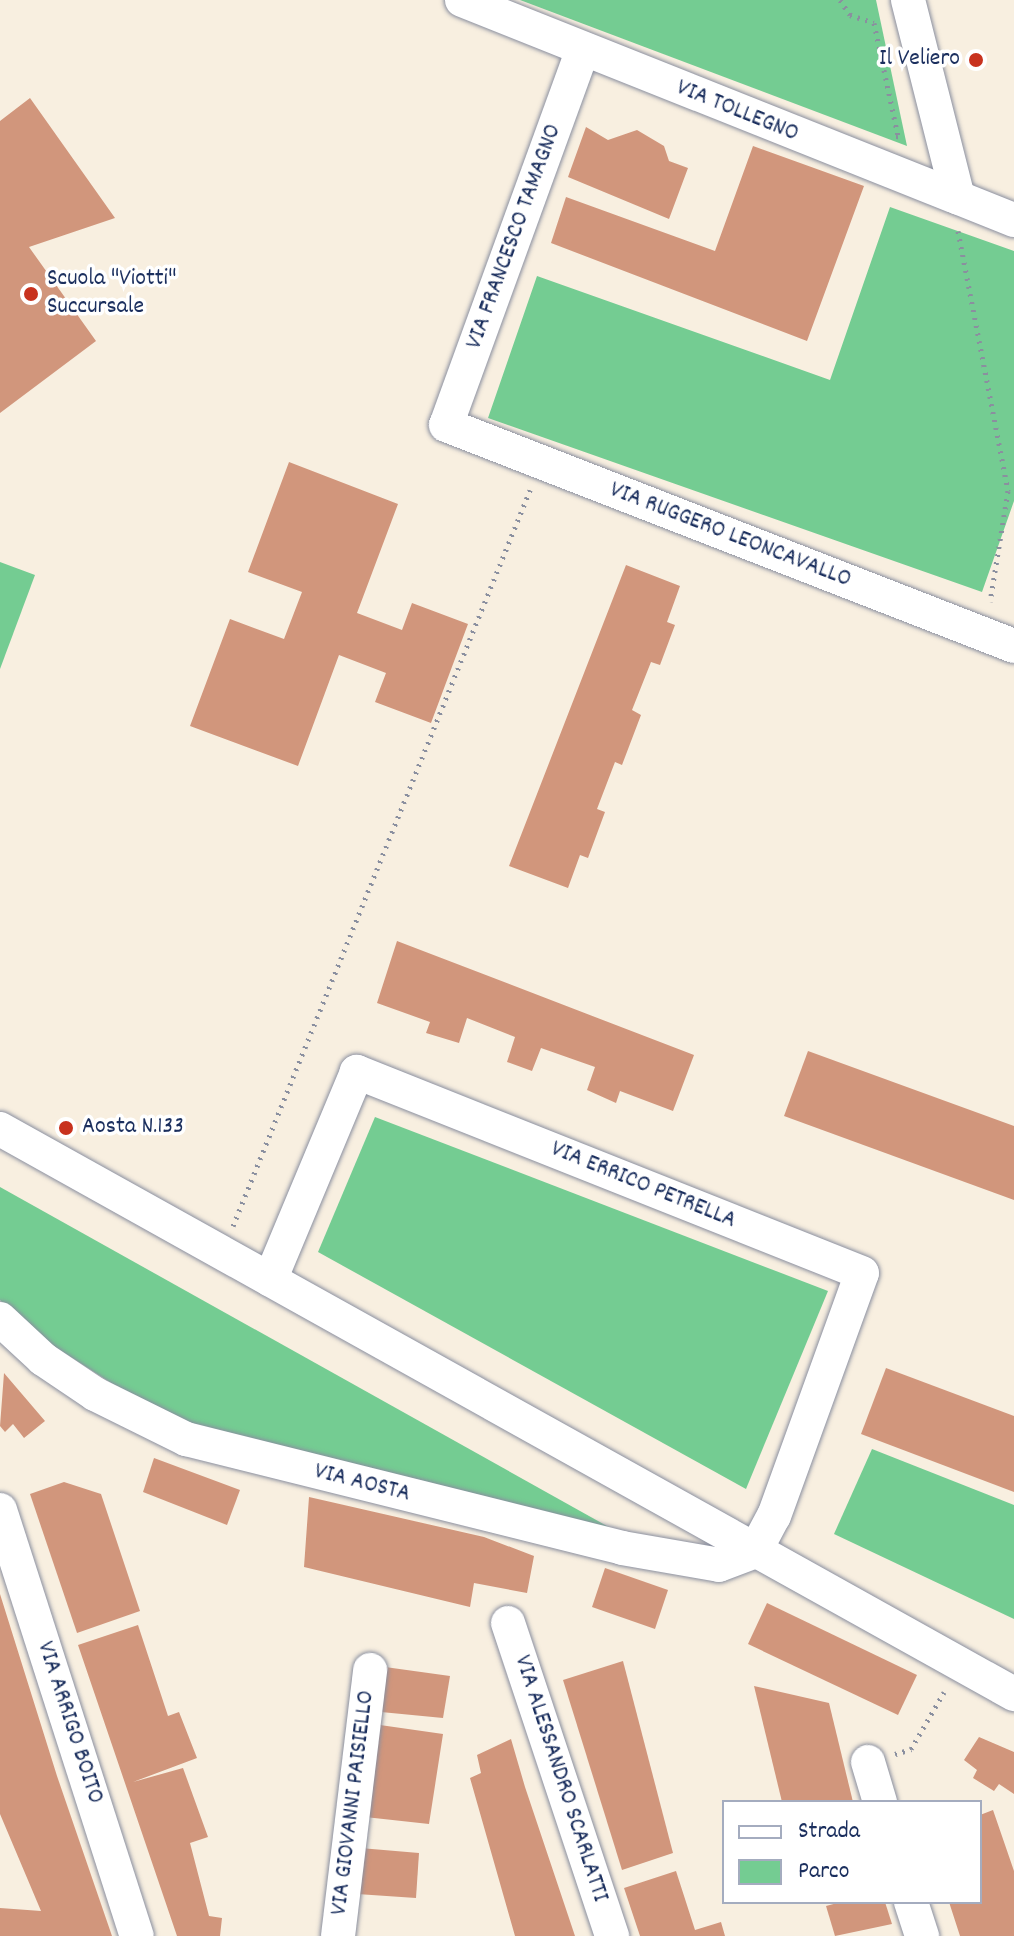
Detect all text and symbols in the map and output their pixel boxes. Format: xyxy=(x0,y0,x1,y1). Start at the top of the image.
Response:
place label: Il Veliero xyxy=(879,46,960,74)
marker: Il Veliero xyxy=(967,51,985,69)
street label: VIA TOLLEGNO xyxy=(672,74,802,150)
street label: VIA FRANCESCO TAMAGNO xyxy=(461,121,569,353)
place label: Scuola "Viotti" Succursale xyxy=(47,266,177,322)
marker: Scuola "Viotti" Succursale xyxy=(22,285,40,303)
street label: VIA RUGGERO LEONCAVALLO xyxy=(605,477,855,595)
place label: Aosta N.133 xyxy=(82,1114,184,1142)
marker: Aosta N.133 xyxy=(57,1119,75,1137)
street label: VIA ERRICO PETRELLA xyxy=(546,1136,740,1236)
street label: VIA AOSTA xyxy=(311,1458,413,1510)
street label: VIA ARRIGO BOITO xyxy=(29,1638,109,1808)
street label: VIA ALESSANDRO SCARLATTI xyxy=(506,1652,614,1906)
street label: VIA GIOVANNI PAISIELLO xyxy=(326,1689,382,1917)
legend xyxy=(722,1800,982,1904)
text: Strada xyxy=(798,1815,860,1849)
text: Parco xyxy=(798,1855,849,1889)

